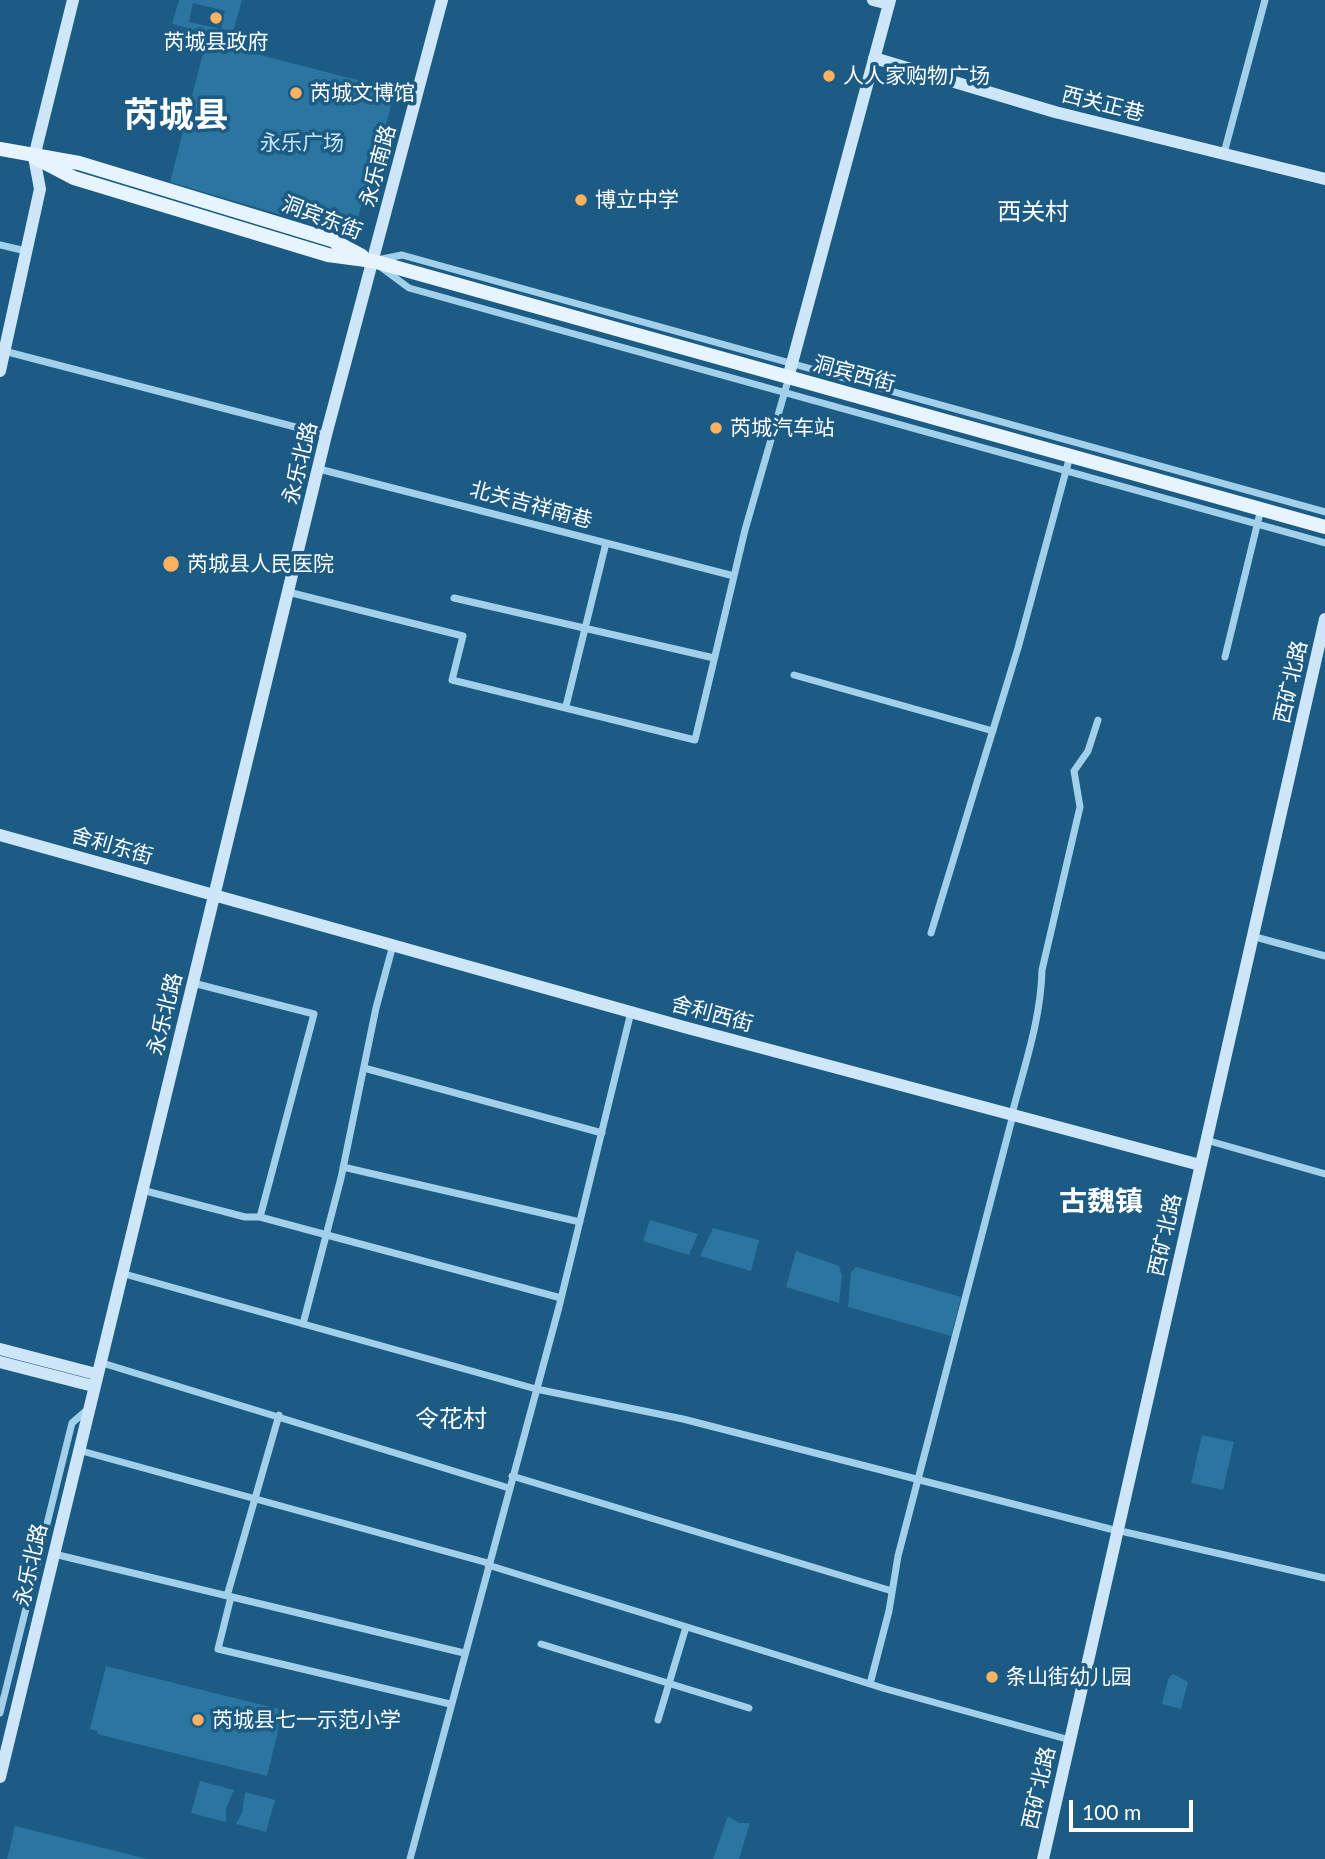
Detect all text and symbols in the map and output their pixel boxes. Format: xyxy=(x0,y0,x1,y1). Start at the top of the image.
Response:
marker: 芮城县政府 xyxy=(208,10,224,26)
place label: 芮城县政府 xyxy=(164,29,268,55)
place label: 人人家购物广场 xyxy=(843,63,990,89)
marker: 人人家购物广场 xyxy=(821,68,837,84)
place label: 芮城文博馆 xyxy=(310,80,415,106)
street label: 西关正巷 xyxy=(1059,82,1147,126)
marker: 芮城文博馆 xyxy=(288,85,304,101)
district label: 芮城县 xyxy=(124,95,228,137)
street label: 永乐南路 xyxy=(355,122,401,210)
park label: 永乐广场 xyxy=(260,130,344,156)
place label: 博立中学 xyxy=(595,187,679,213)
street label: 洞宾东街 xyxy=(278,191,366,245)
marker: 博立中学 xyxy=(573,192,589,208)
district label: 西关村 xyxy=(997,198,1069,226)
street label: 洞宾西街 xyxy=(810,351,898,397)
place label: 芮城汽车站 xyxy=(730,415,835,441)
street label: 永乐北路 xyxy=(278,419,322,507)
marker: 芮城汽车站 xyxy=(708,420,724,436)
street label: 北关吉祥南巷 xyxy=(467,477,595,533)
place label: 芮城县人民医院 xyxy=(187,551,334,577)
marker: 芮城县人民医院 xyxy=(161,554,181,574)
street label: 西矿北路 xyxy=(1269,638,1313,726)
street label: 舍利东街 xyxy=(68,822,156,870)
street label: 永乐北路 xyxy=(143,970,187,1058)
street label: 舍利西街 xyxy=(668,991,756,1037)
district label: 古魏镇 xyxy=(1059,1185,1143,1219)
street label: 西矿北路 xyxy=(1143,1191,1187,1279)
district label: 令花村 xyxy=(415,1405,487,1433)
street label: 永乐北路 xyxy=(9,1521,53,1609)
place label: 条山街幼儿园 xyxy=(1006,1664,1132,1690)
marker: 条山街幼儿园 xyxy=(984,1669,1000,1685)
place label: 芮城县七一示范小学 xyxy=(212,1707,401,1733)
marker: 芮城县七一示范小学 xyxy=(190,1712,206,1728)
street label: 西矿北路 xyxy=(1017,1744,1061,1832)
scale bar xyxy=(1073,1786,1197,1830)
text: 100 m xyxy=(1082,1799,1141,1824)

